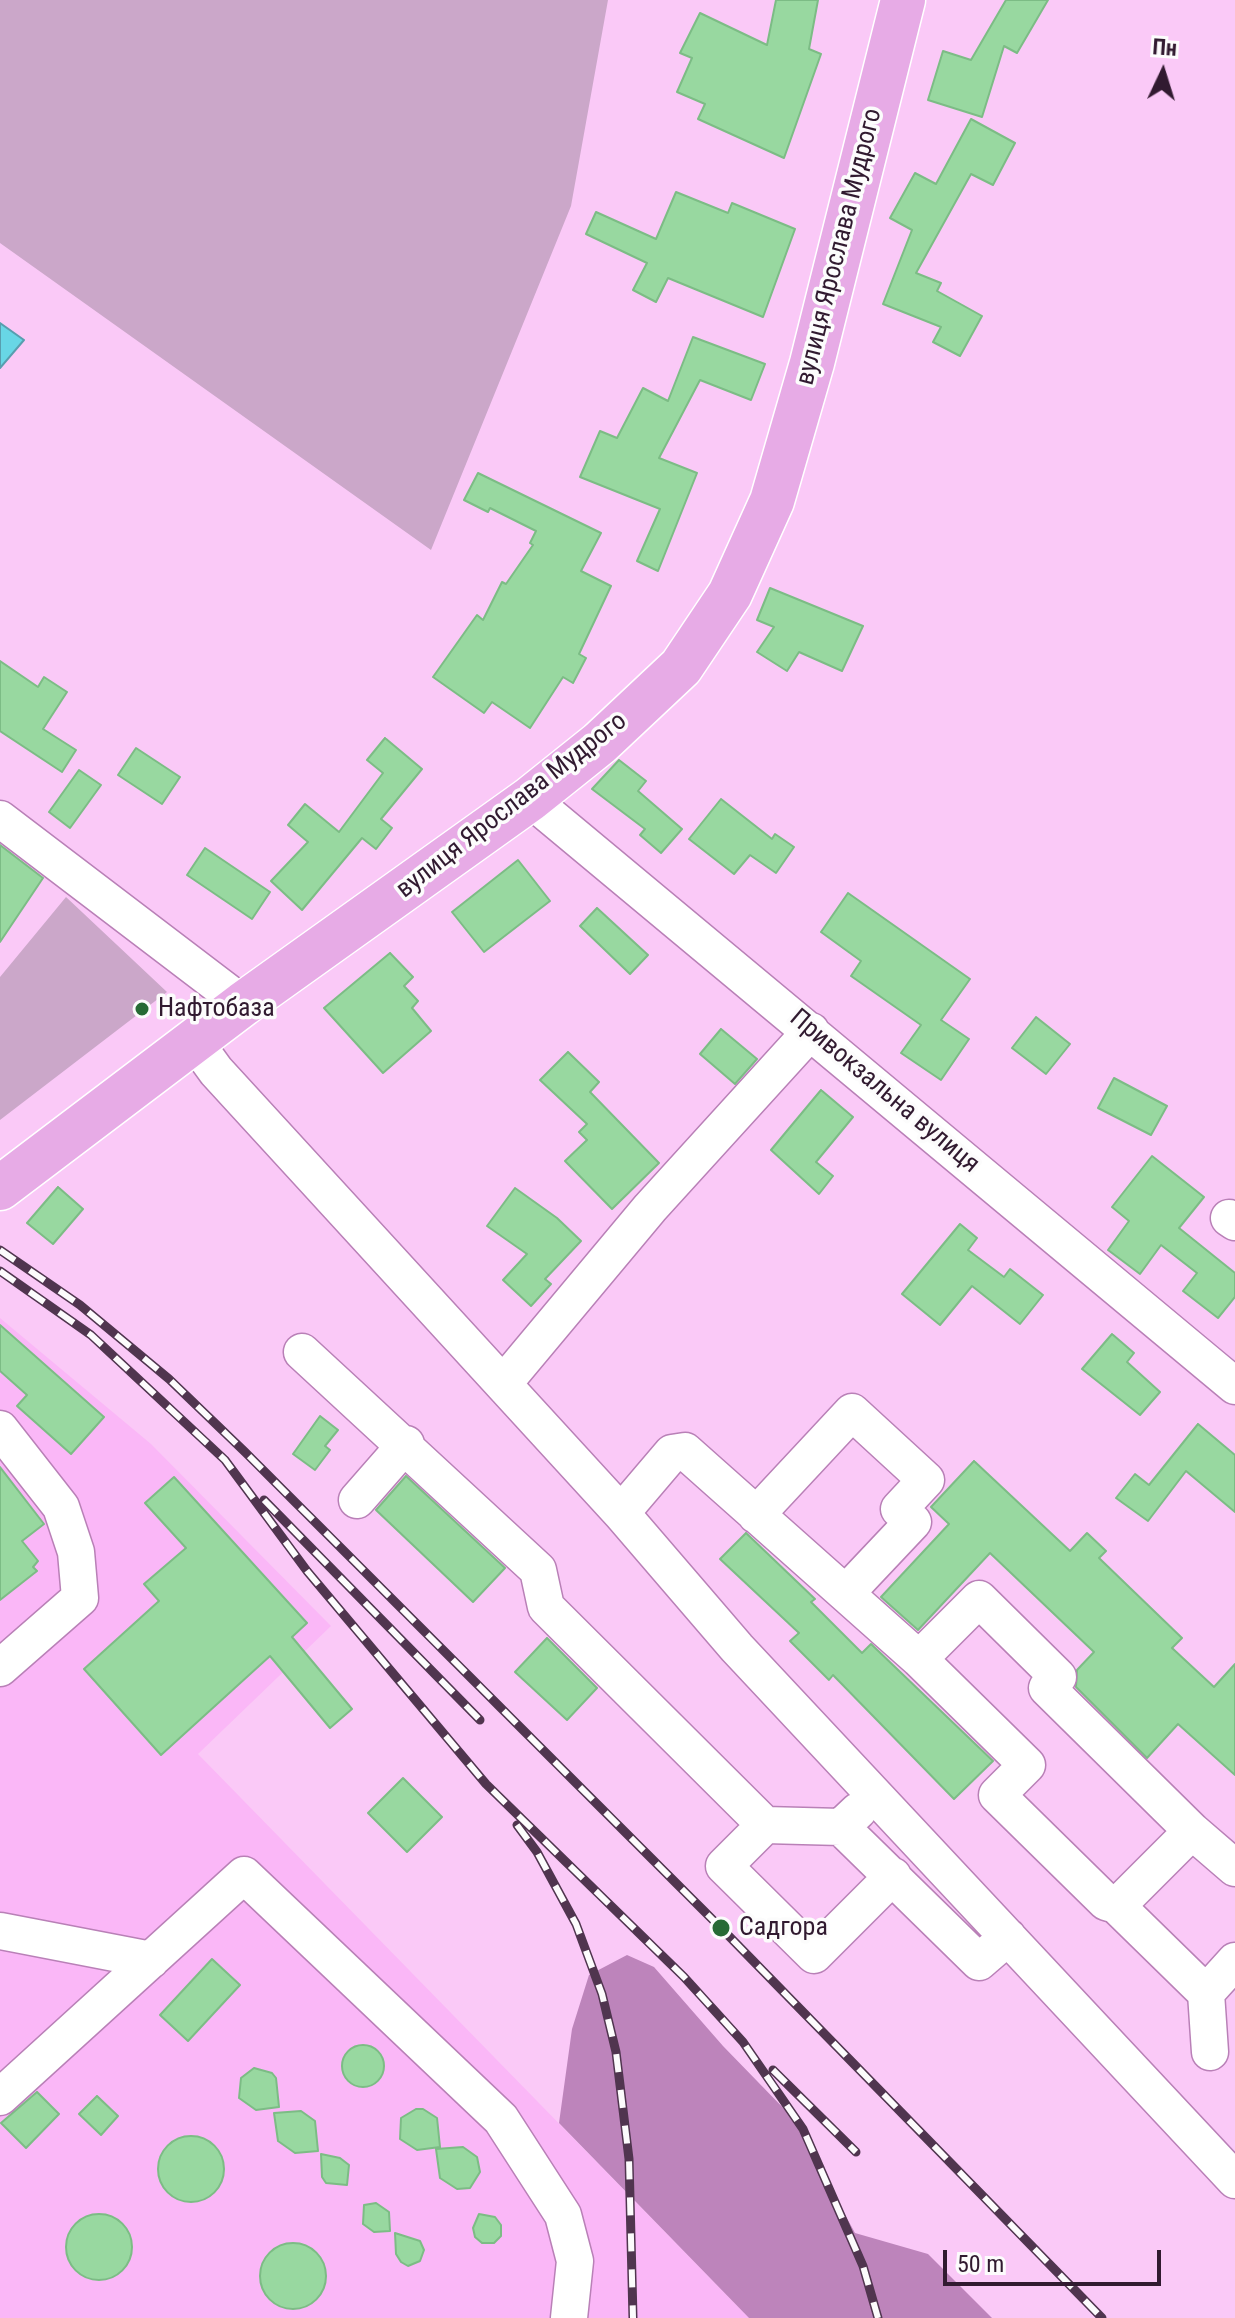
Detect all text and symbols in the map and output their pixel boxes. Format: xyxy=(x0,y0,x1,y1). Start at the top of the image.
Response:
north arrow xyxy=(1123,32,1203,112)
text: Пн xyxy=(1152,34,1178,61)
street label: вулиця Ярослава Мудрого xyxy=(791,106,889,388)
street label: вулиця Ярослава Мудрого xyxy=(391,706,633,906)
place label: Нафтобаза xyxy=(158,993,275,1025)
marker: Нафтобаза xyxy=(133,1000,151,1018)
street label: Привокзальна вулиця xyxy=(783,1003,985,1181)
place label: Садгора xyxy=(739,1912,828,1944)
marker: Садгора xyxy=(710,1917,732,1939)
scale bar xyxy=(947,2234,1165,2284)
text: 50 m xyxy=(957,2250,1004,2278)

